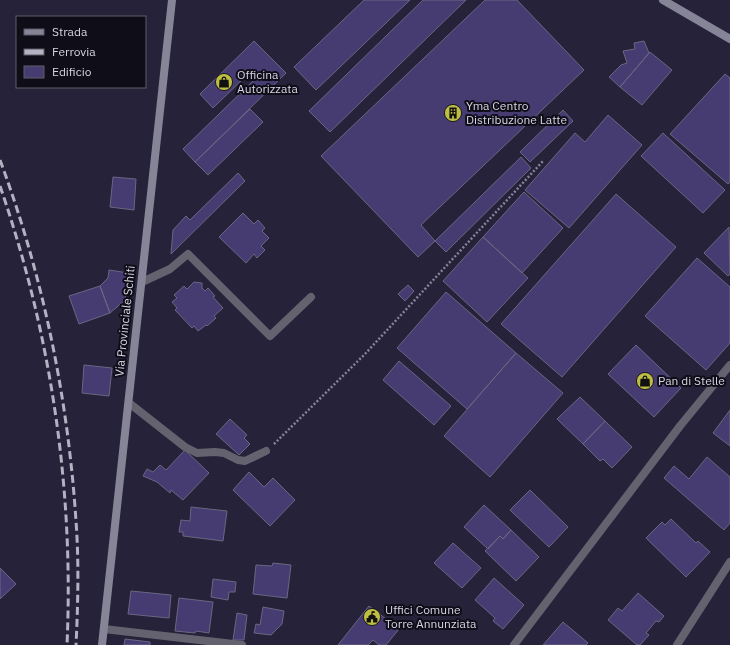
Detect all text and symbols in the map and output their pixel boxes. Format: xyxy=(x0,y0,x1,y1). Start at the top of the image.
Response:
legend xyxy=(16,16,146,88)
text: Strada xyxy=(52,24,88,39)
text: Ferrovia xyxy=(52,44,96,59)
text: Edificio xyxy=(52,64,92,79)
place label: Officina Autorizzata xyxy=(237,67,299,96)
shop icon: Officina Autorizzata xyxy=(214,72,234,92)
place label: Yma Centro Distribuzione Latte xyxy=(466,98,567,127)
building icon: Yma Centro Distribuzione Latte xyxy=(443,103,463,123)
street label: Via Provinciale Schiti xyxy=(111,265,138,377)
shop icon: Pan di Stelle xyxy=(635,371,655,391)
place label: Pan di Stelle xyxy=(658,373,725,388)
place label: Uffici Comune Torre Annunziata xyxy=(385,602,477,631)
public building icon: Uffici Comune Torre Annunziata xyxy=(362,607,382,627)

